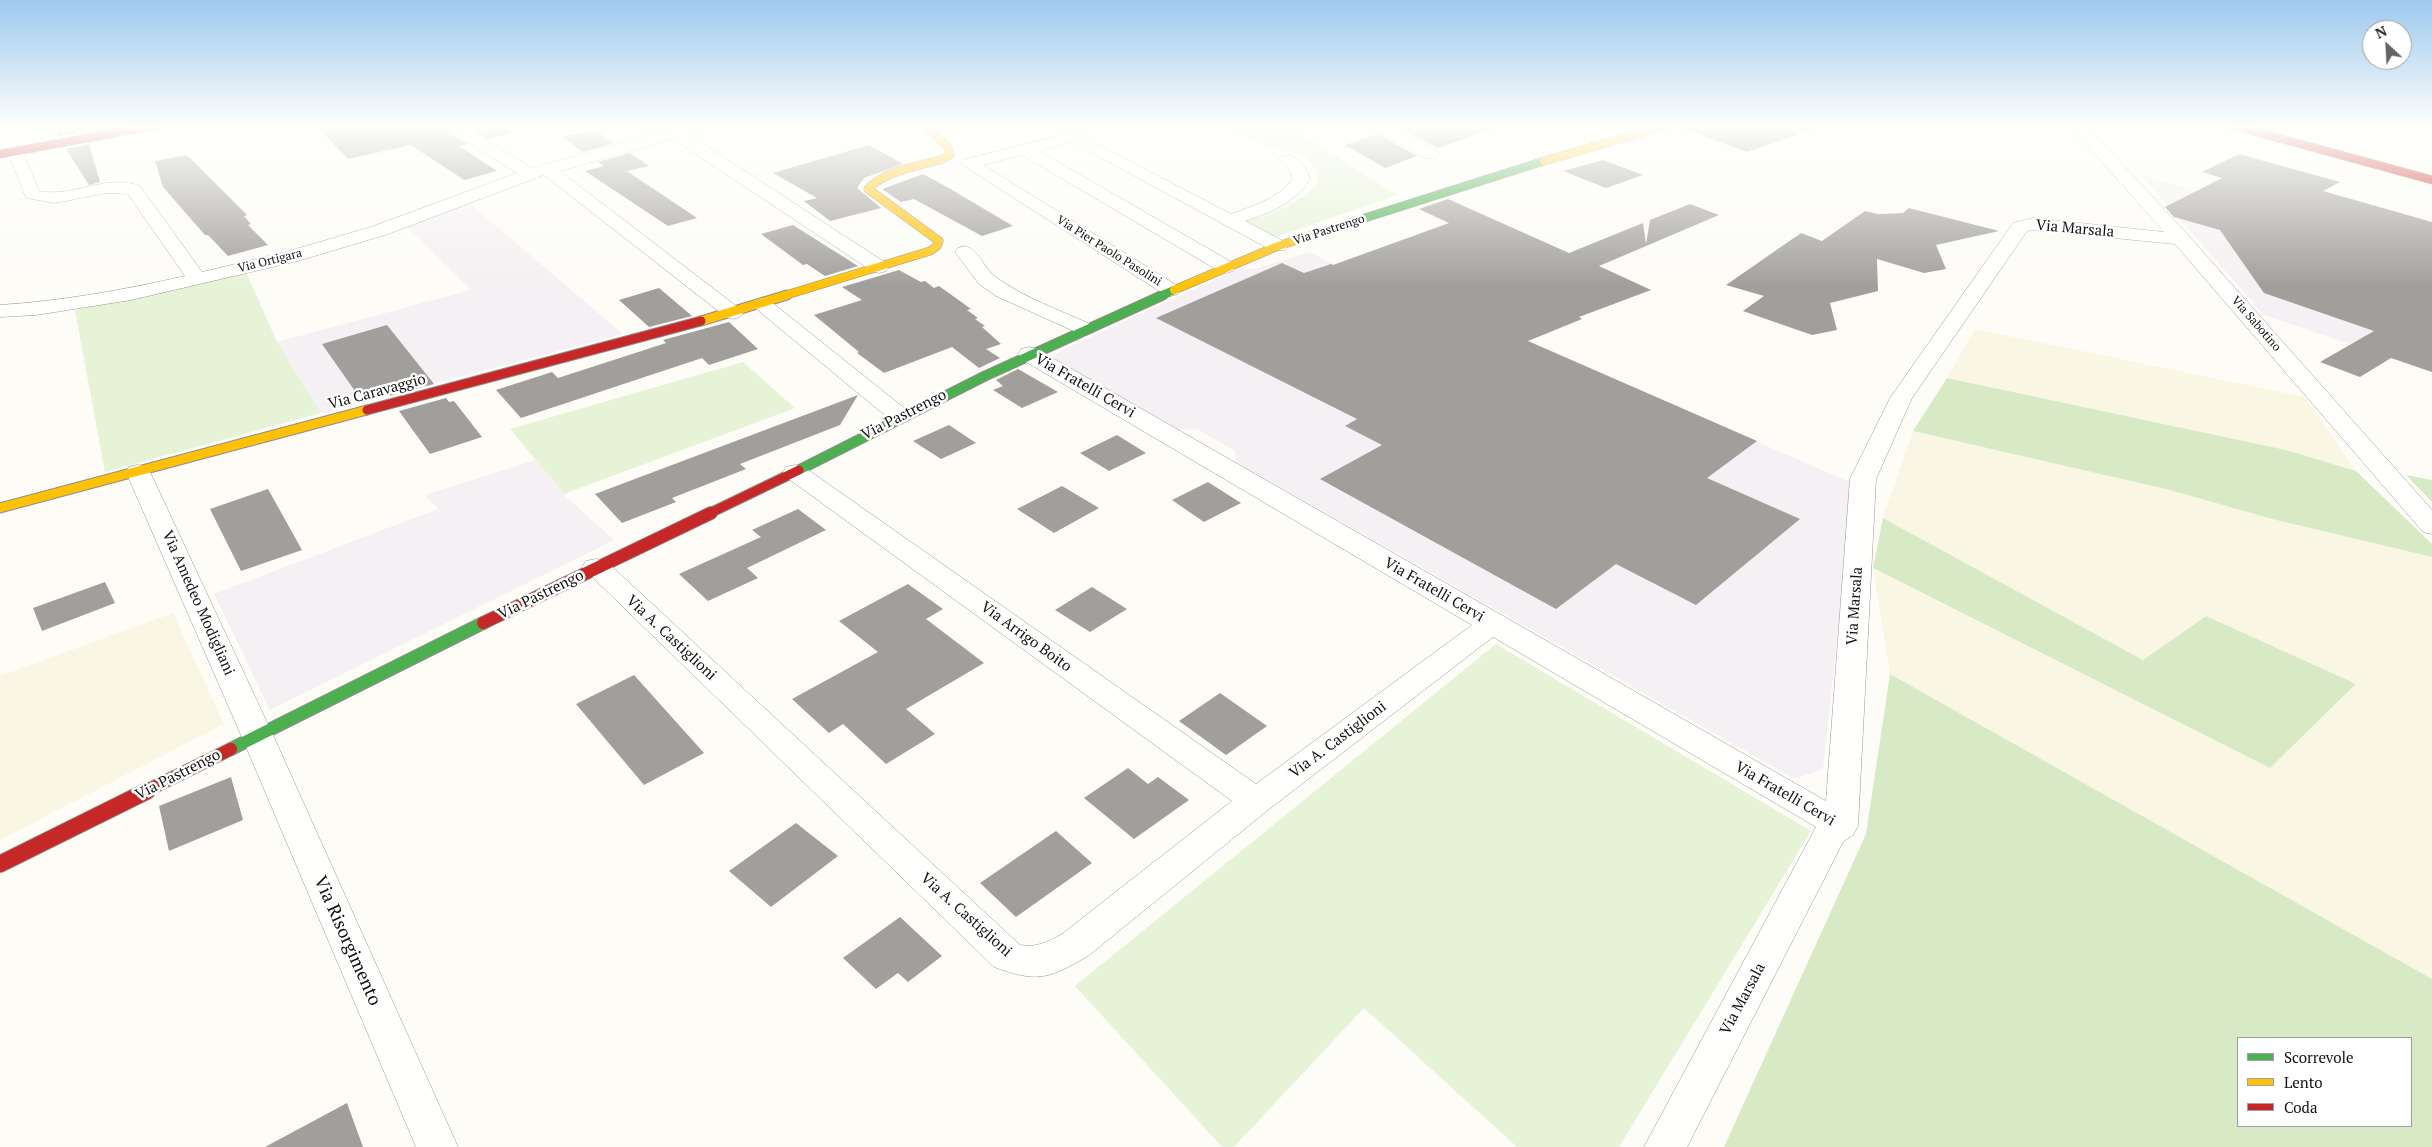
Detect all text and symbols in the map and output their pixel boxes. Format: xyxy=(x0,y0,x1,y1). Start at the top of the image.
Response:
north arrow xyxy=(2362,20,2412,70)
text: N xyxy=(2372,21,2390,43)
street label: Via Pastrengo xyxy=(1291,212,1367,248)
street label: Via Pier Paolo Pasolini xyxy=(1054,213,1164,289)
street label: Via Marsala xyxy=(2035,217,2115,241)
street label: Via Ortigara xyxy=(237,246,303,276)
street label: Via Sabotino xyxy=(2228,294,2284,354)
street label: Via Fratelli Cervi xyxy=(1032,350,1138,422)
street label: Via Caravaggio xyxy=(326,370,428,414)
street label: Via Pastrengo xyxy=(859,386,949,444)
street label: Via Amedeo Modigliani xyxy=(158,528,238,678)
street label: Via Fratelli Cervi xyxy=(1381,554,1487,626)
street label: Via Marsala xyxy=(1843,566,1867,646)
street label: Via Pastrengo xyxy=(495,567,587,623)
street label: Via A. Castiglioni xyxy=(622,592,720,684)
street label: Via Arrigo Boito xyxy=(977,598,1075,676)
street label: Via A. Castiglioni xyxy=(1286,698,1390,782)
street label: Via Pastrengo xyxy=(133,746,223,804)
street label: Via Fratelli Cervi xyxy=(1732,758,1838,830)
street label: Via A. Castiglioni xyxy=(917,869,1015,961)
street label: Via Risorgimento xyxy=(309,873,385,1009)
street label: Via Marsala xyxy=(1717,960,1769,1038)
legend xyxy=(2237,1037,2412,1127)
text: Scorrevole xyxy=(2284,1047,2354,1067)
text: Lento xyxy=(2284,1072,2323,1092)
text: Coda xyxy=(2284,1097,2318,1117)

